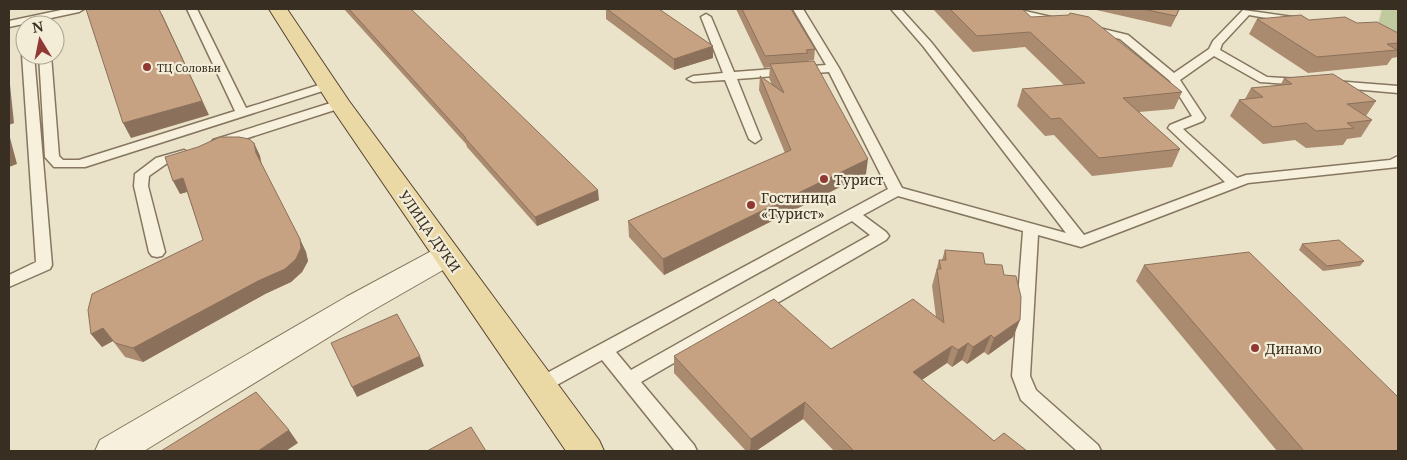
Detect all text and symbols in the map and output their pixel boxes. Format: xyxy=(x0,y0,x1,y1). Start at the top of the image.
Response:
north arrow xyxy=(15,15,65,65)
text: N xyxy=(31,16,45,37)
place label: ТЦ Соловьи xyxy=(157,60,221,75)
marker: ТЦ Соловьи xyxy=(141,61,153,73)
place label: Турист xyxy=(834,170,884,189)
marker: Турист xyxy=(818,173,830,185)
street label: УЛИЦА ДУКИ xyxy=(395,186,465,276)
place label: Гостиница «Турист» xyxy=(761,188,837,223)
marker: Гостиница «Турист» xyxy=(745,199,757,211)
place label: Динамо xyxy=(1265,339,1322,358)
marker: Динамо xyxy=(1249,342,1261,354)

